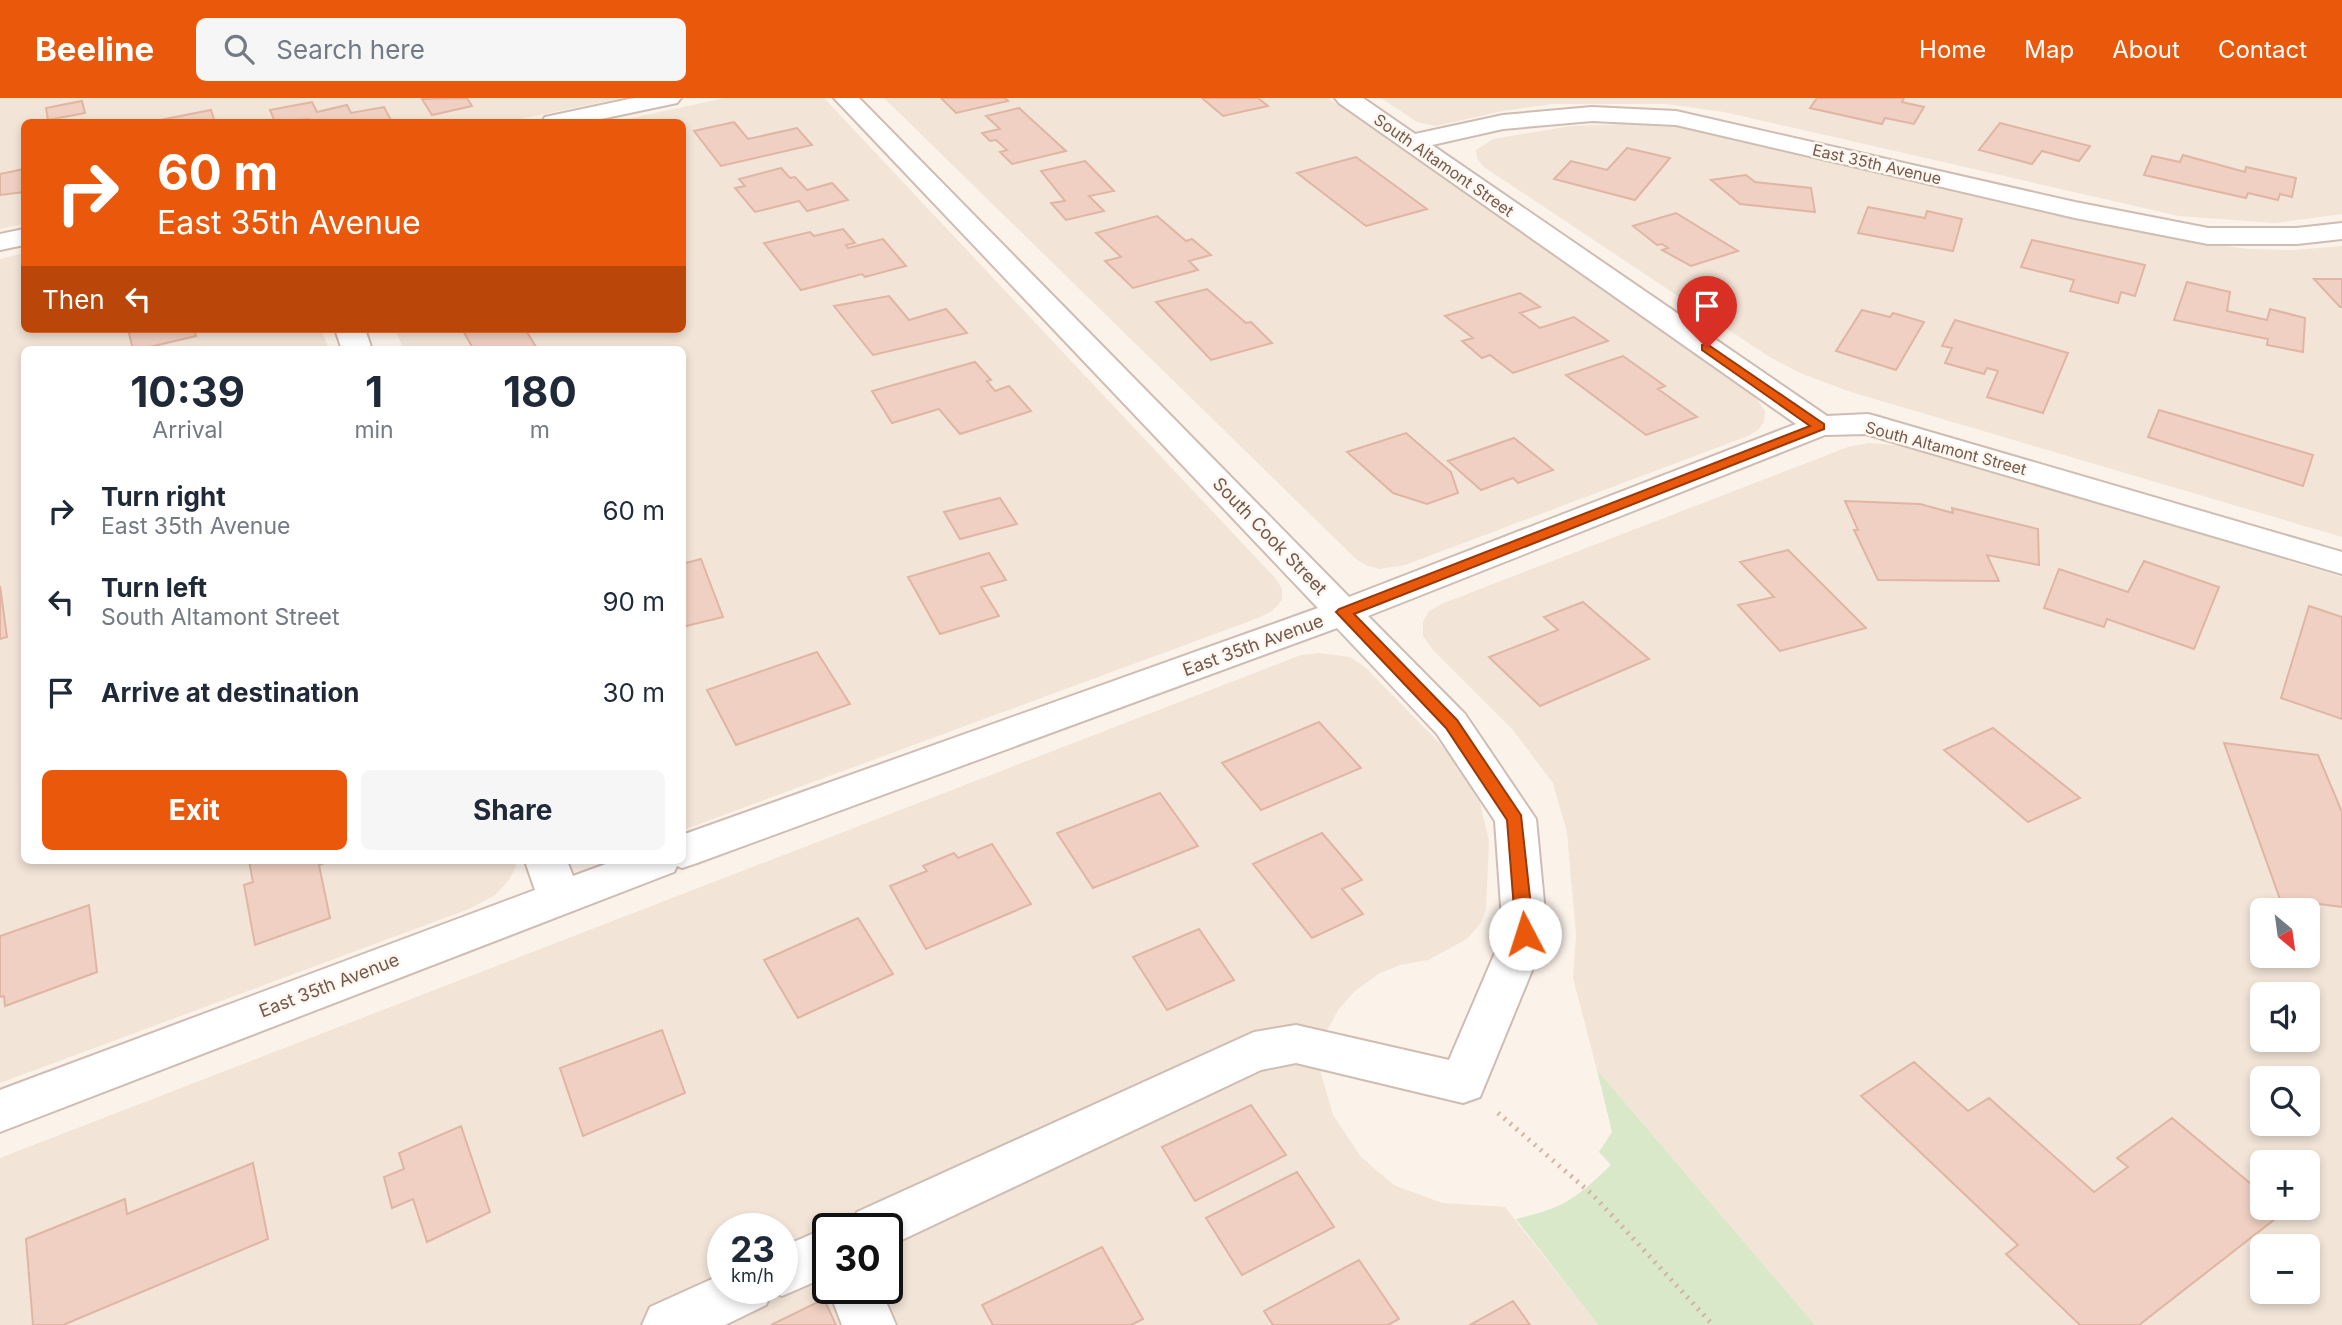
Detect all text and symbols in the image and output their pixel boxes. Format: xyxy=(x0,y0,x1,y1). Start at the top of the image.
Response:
search box xyxy=(196,18,686,81)
text: Beeline xyxy=(35,29,154,69)
icon: search xyxy=(220,30,258,68)
text: Search here xyxy=(276,34,425,65)
text: Home xyxy=(1919,35,1986,64)
text: Map xyxy=(2024,35,2074,64)
text: About xyxy=(2112,35,2180,64)
text: Contact xyxy=(2218,35,2307,64)
street label: South Altamont Street xyxy=(1370,109,1518,221)
street label: East 35th Avenue xyxy=(1811,139,1943,189)
text: 60 m xyxy=(157,143,278,202)
icon: right xyxy=(42,147,133,238)
text: East 35th Avenue xyxy=(157,203,421,242)
pin xyxy=(1677,276,1737,348)
icon: left xyxy=(119,280,157,318)
text: Then xyxy=(42,284,105,315)
icon: arrive xyxy=(1688,287,1726,325)
text: 10:39 xyxy=(130,366,245,417)
text: 1 xyxy=(365,366,383,417)
text: 180 xyxy=(503,366,577,417)
text: Arrival xyxy=(152,416,223,444)
text: min xyxy=(354,416,394,444)
text: m xyxy=(530,416,550,444)
street label: South Altamont Street xyxy=(1863,417,2029,479)
street label: South Cook Street xyxy=(1209,473,1331,599)
text: Turn right xyxy=(101,481,226,512)
icon: right xyxy=(42,492,80,530)
text: 60 m xyxy=(602,495,665,526)
text: East 35th Avenue xyxy=(101,512,290,540)
text: Turn left xyxy=(101,572,207,603)
icon: left xyxy=(42,583,80,621)
text: 90 m xyxy=(602,586,665,617)
text: South Altamont Street xyxy=(101,603,340,631)
street label: East 35th Avenue xyxy=(1180,610,1326,680)
icon: arrive xyxy=(42,674,80,712)
text: Arrive at destination xyxy=(101,677,360,708)
text: 30 m xyxy=(602,677,665,708)
button: Exit xyxy=(42,770,347,850)
button: Share xyxy=(361,770,665,850)
position arrow xyxy=(1488,897,1562,971)
north arrow xyxy=(2250,898,2320,968)
map controls xyxy=(2250,898,2320,1304)
street label: East 35th Avenue xyxy=(256,949,402,1021)
button: sound xyxy=(2250,982,2320,1052)
button: search xyxy=(2250,1066,2320,1136)
button: + xyxy=(2250,1150,2320,1220)
speed limit sign: 30 xyxy=(812,1213,903,1304)
text: 23 xyxy=(730,1228,775,1270)
button: − xyxy=(2250,1234,2320,1304)
text: km/h xyxy=(731,1265,774,1286)

